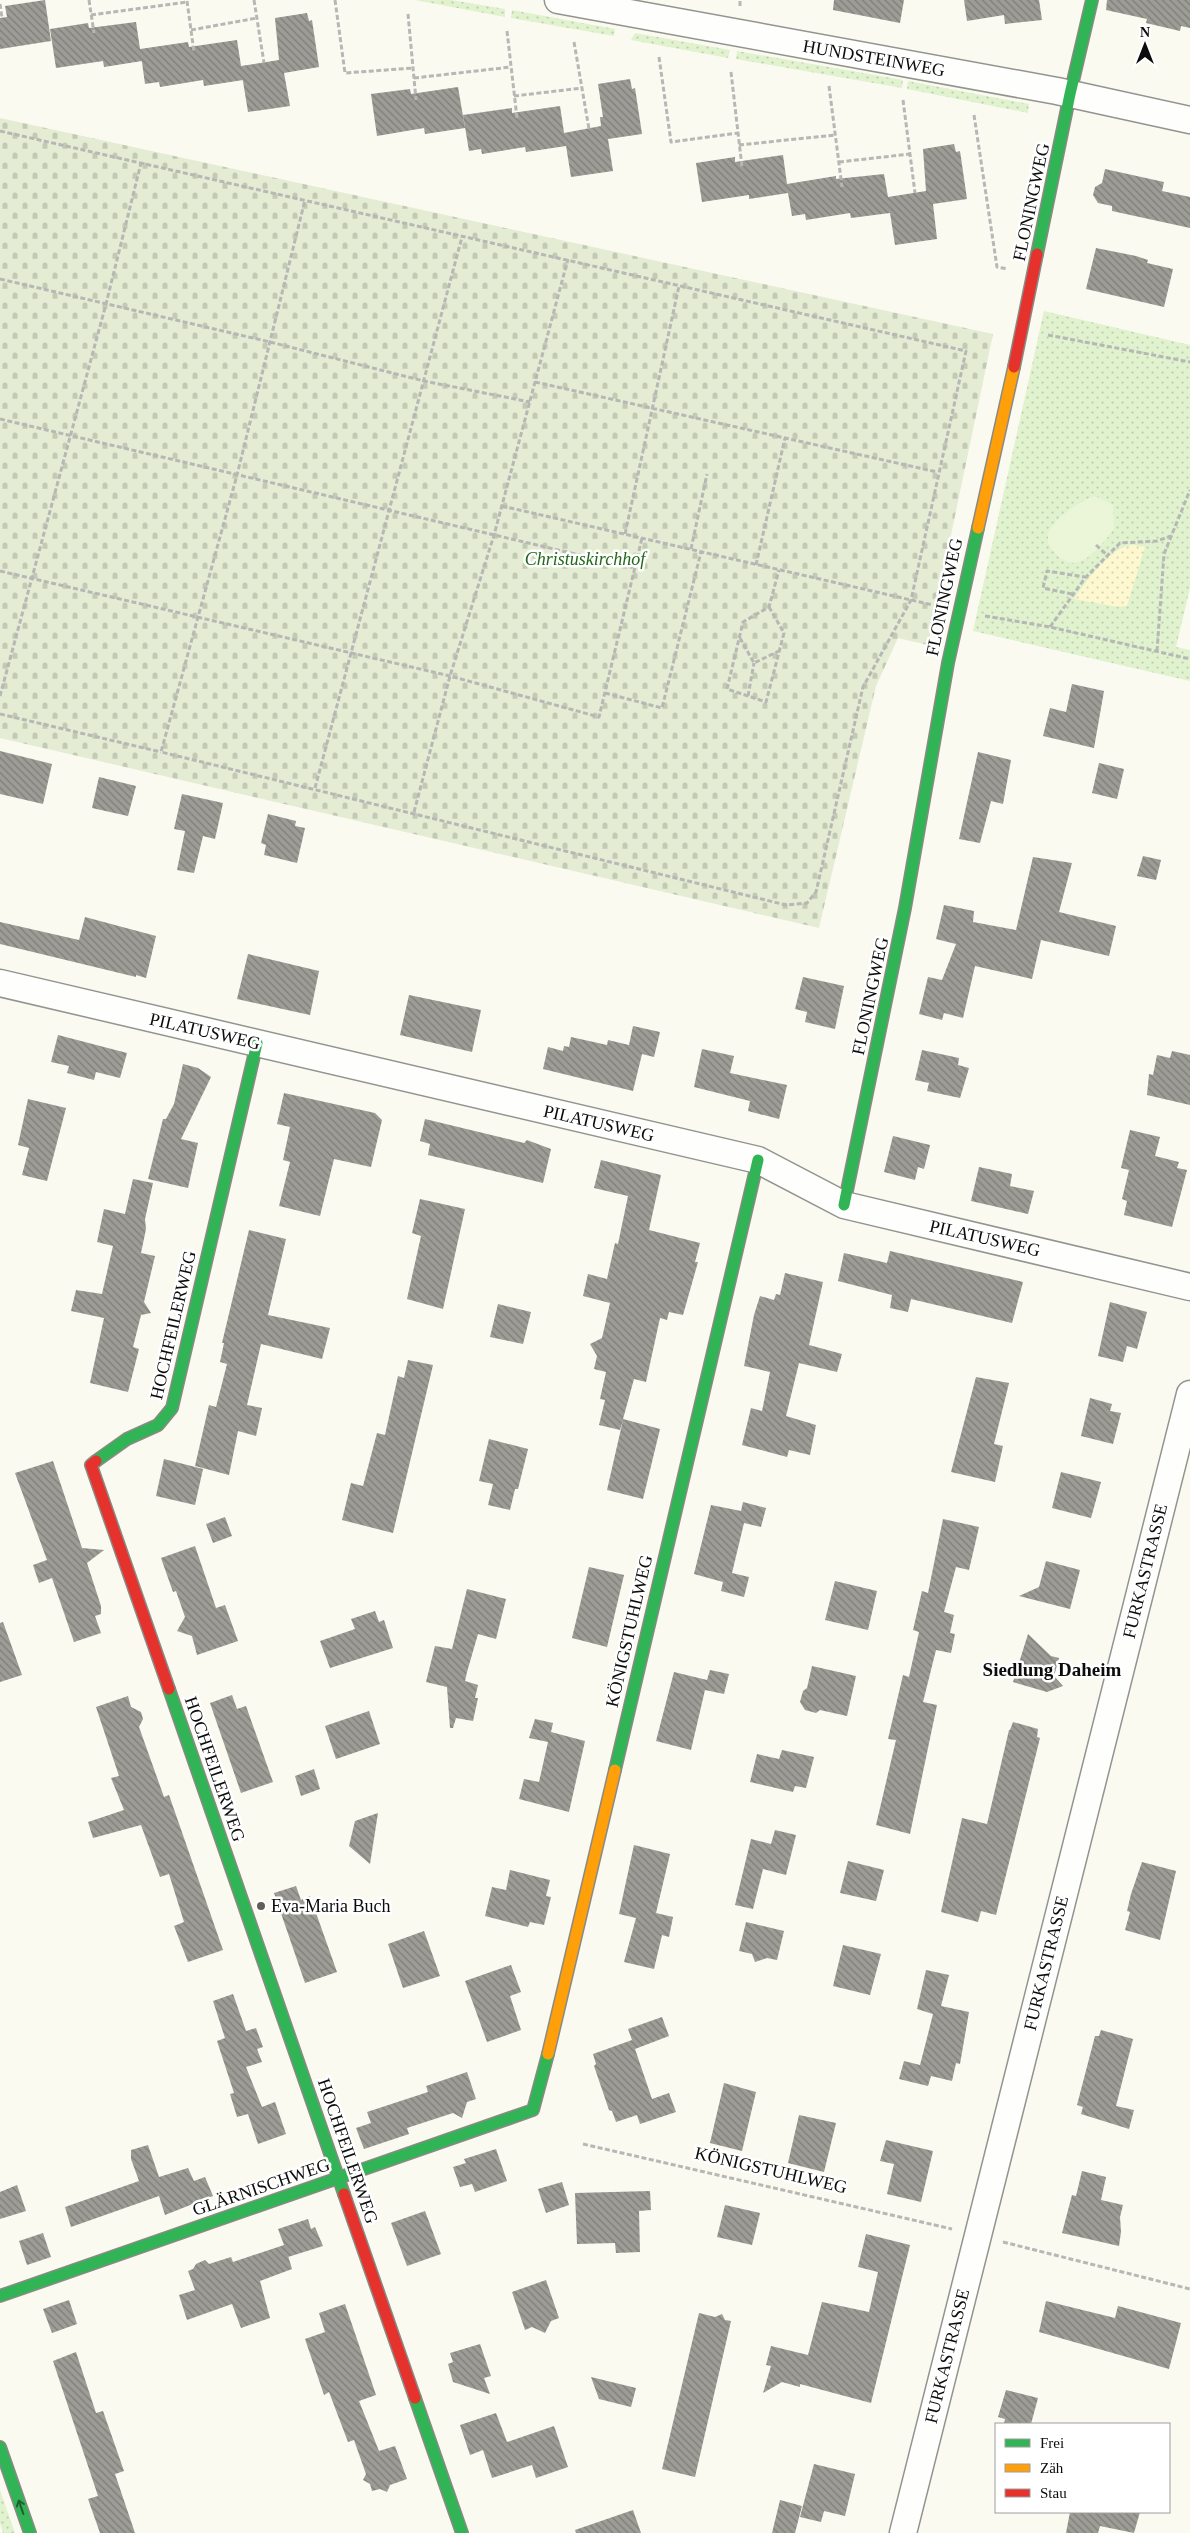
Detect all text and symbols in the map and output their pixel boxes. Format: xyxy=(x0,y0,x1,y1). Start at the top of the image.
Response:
north arrow xyxy=(1120,20,1170,70)
text: N xyxy=(1140,25,1150,40)
street label: HUNDSTEINWEG xyxy=(801,36,947,80)
street label: FLONINGWEG xyxy=(1009,141,1053,263)
street label: FLONINGWEG xyxy=(922,536,966,658)
park label: Christuskirchhof xyxy=(525,549,648,569)
street label: FLONINGWEG xyxy=(848,935,892,1057)
street label: PILATUSWEG xyxy=(148,1009,262,1053)
street label: PILATUSWEG xyxy=(542,1101,656,1145)
street label: PILATUSWEG xyxy=(928,1216,1042,1260)
street label: HOCHFEILERWEG xyxy=(146,1249,200,1401)
street label: FURKASTRASSE xyxy=(1119,1502,1171,1640)
street label: KÖNIGSTUHLWEG xyxy=(602,1553,656,1709)
district label: Siedlung Daheim xyxy=(983,1659,1122,1680)
street label: HOCHFEILERWEG xyxy=(181,1694,249,1844)
street label: FURKASTRASSE xyxy=(1020,1894,1072,2032)
place label: Eva-Maria Buch xyxy=(271,1896,390,1916)
marker: Eva-Maria Buch xyxy=(255,1900,267,1912)
street label: HOCHFEILERWEG xyxy=(314,2076,382,2226)
street label: KÖNIGSTUHLWEG xyxy=(693,2143,849,2197)
street label: GLÄRNISCHWEG xyxy=(190,2154,332,2220)
street label: FURKASTRASSE xyxy=(921,2287,973,2425)
legend xyxy=(995,2423,1170,2513)
text: Frei xyxy=(1040,2435,1064,2451)
text: Zäh xyxy=(1040,2460,1064,2476)
text: Stau xyxy=(1040,2485,1067,2501)
one-way arrow xyxy=(16,2499,25,2515)

